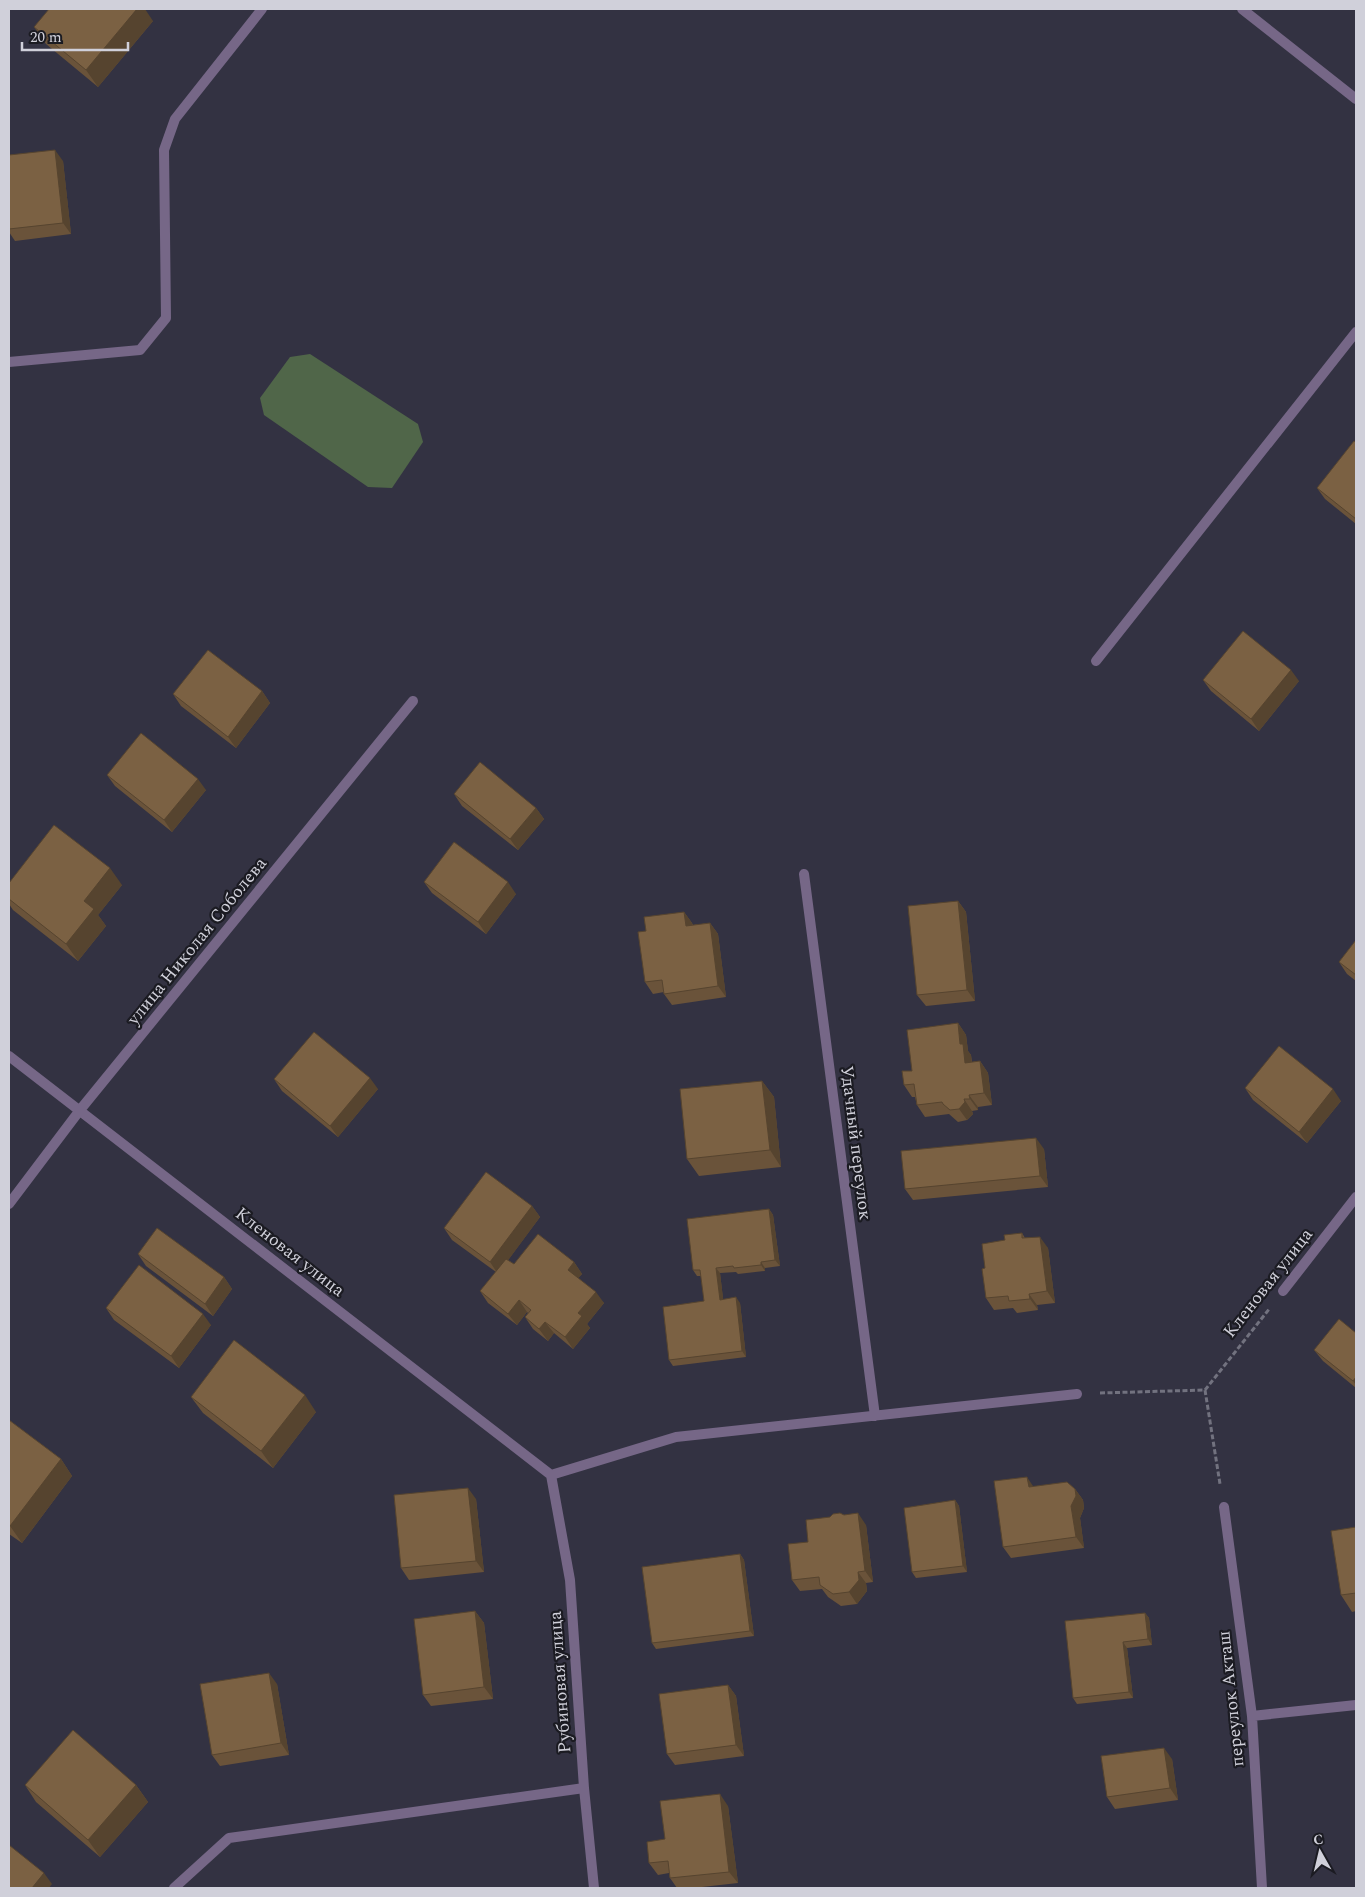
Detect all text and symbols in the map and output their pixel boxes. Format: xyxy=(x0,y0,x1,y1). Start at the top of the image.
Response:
scale bar xyxy=(22,20,129,52)
text: 20 m xyxy=(30,26,62,49)
street label: улица Николая Соболева xyxy=(120,851,274,1032)
street label: Удачный переулок xyxy=(833,1064,879,1222)
street label: Кленовая улица xyxy=(229,1201,351,1304)
street label: Кленовая улица xyxy=(1217,1222,1320,1344)
street label: Рубиновая улица xyxy=(542,1610,578,1754)
street label: переулок Акташ xyxy=(1210,1630,1252,1768)
north arrow xyxy=(1295,1827,1345,1877)
text: С xyxy=(1312,1829,1325,1851)

